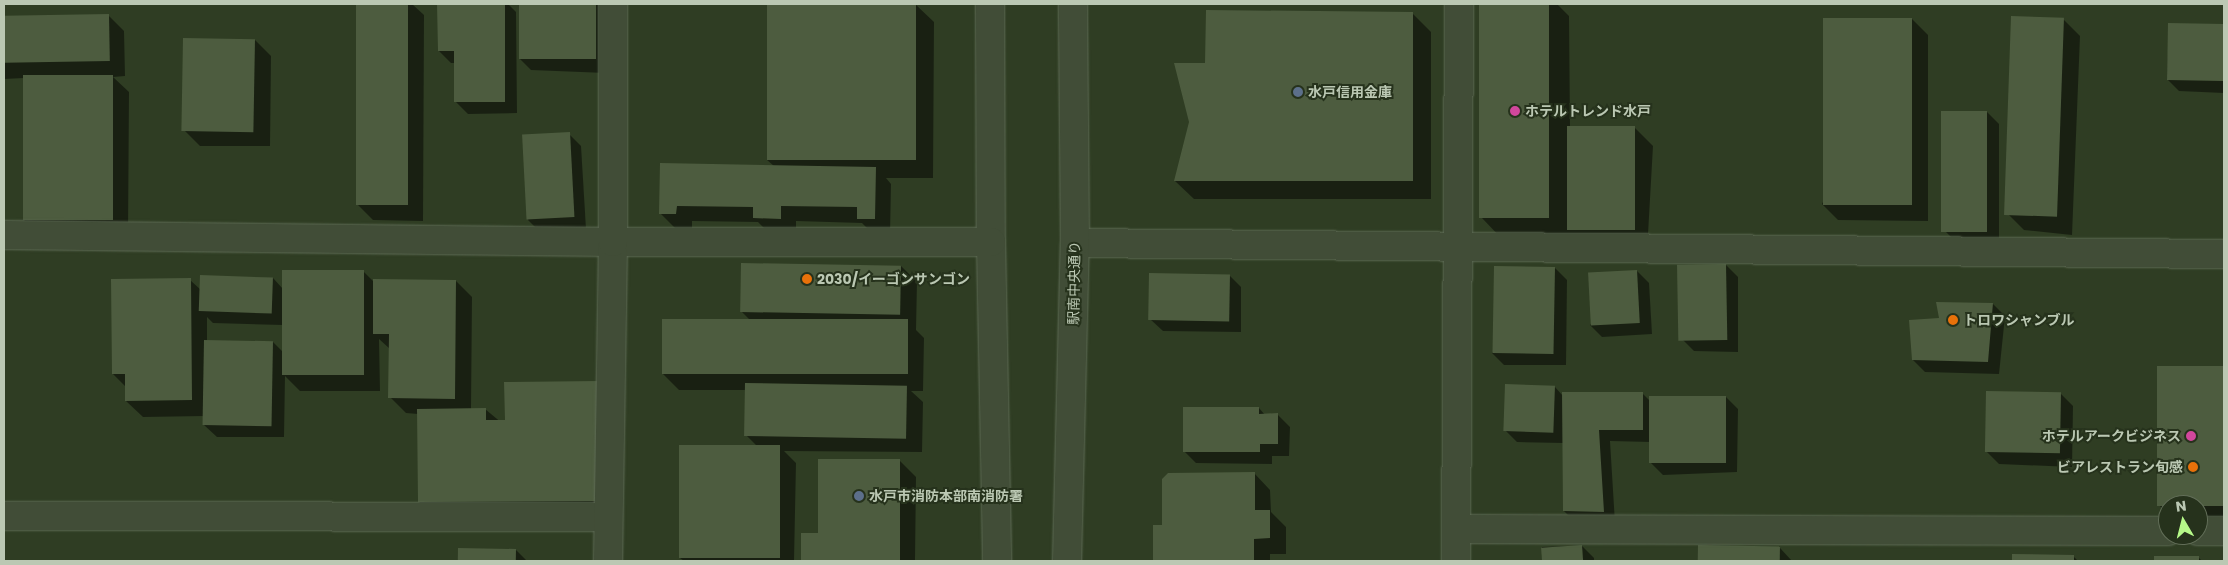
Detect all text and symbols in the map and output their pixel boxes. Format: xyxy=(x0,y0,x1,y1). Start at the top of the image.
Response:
place label: 水戸信用金庫 xyxy=(1308,84,1392,100)
marker: 水戸信用金庫 xyxy=(1292,86,1304,98)
place label: ホテルトレンド水戸 xyxy=(1525,103,1651,119)
marker: ホテルトレンド水戸 xyxy=(1509,105,1521,117)
street label: 駅南中央通り xyxy=(1065,241,1083,325)
place label: 2030/イーゴンサンゴン xyxy=(817,271,970,287)
marker: 2030/イーゴンサンゴン xyxy=(801,273,813,285)
place label: トロワシャンブル xyxy=(1963,312,2075,328)
marker: トロワシャンブル xyxy=(1947,314,1959,326)
place label: ホテルアークビジネス xyxy=(2042,428,2181,444)
marker: ホテルアークビジネス xyxy=(2185,430,2197,442)
place label: ビアレストラン旬感 xyxy=(2057,459,2183,475)
marker: ビアレストラン旬感 xyxy=(2187,461,2199,473)
place label: 水戸市消防本部南消防署 xyxy=(869,488,1023,504)
marker: 水戸市消防本部南消防署 xyxy=(853,490,865,502)
north arrow xyxy=(2158,495,2208,545)
text: N xyxy=(2174,496,2188,517)

